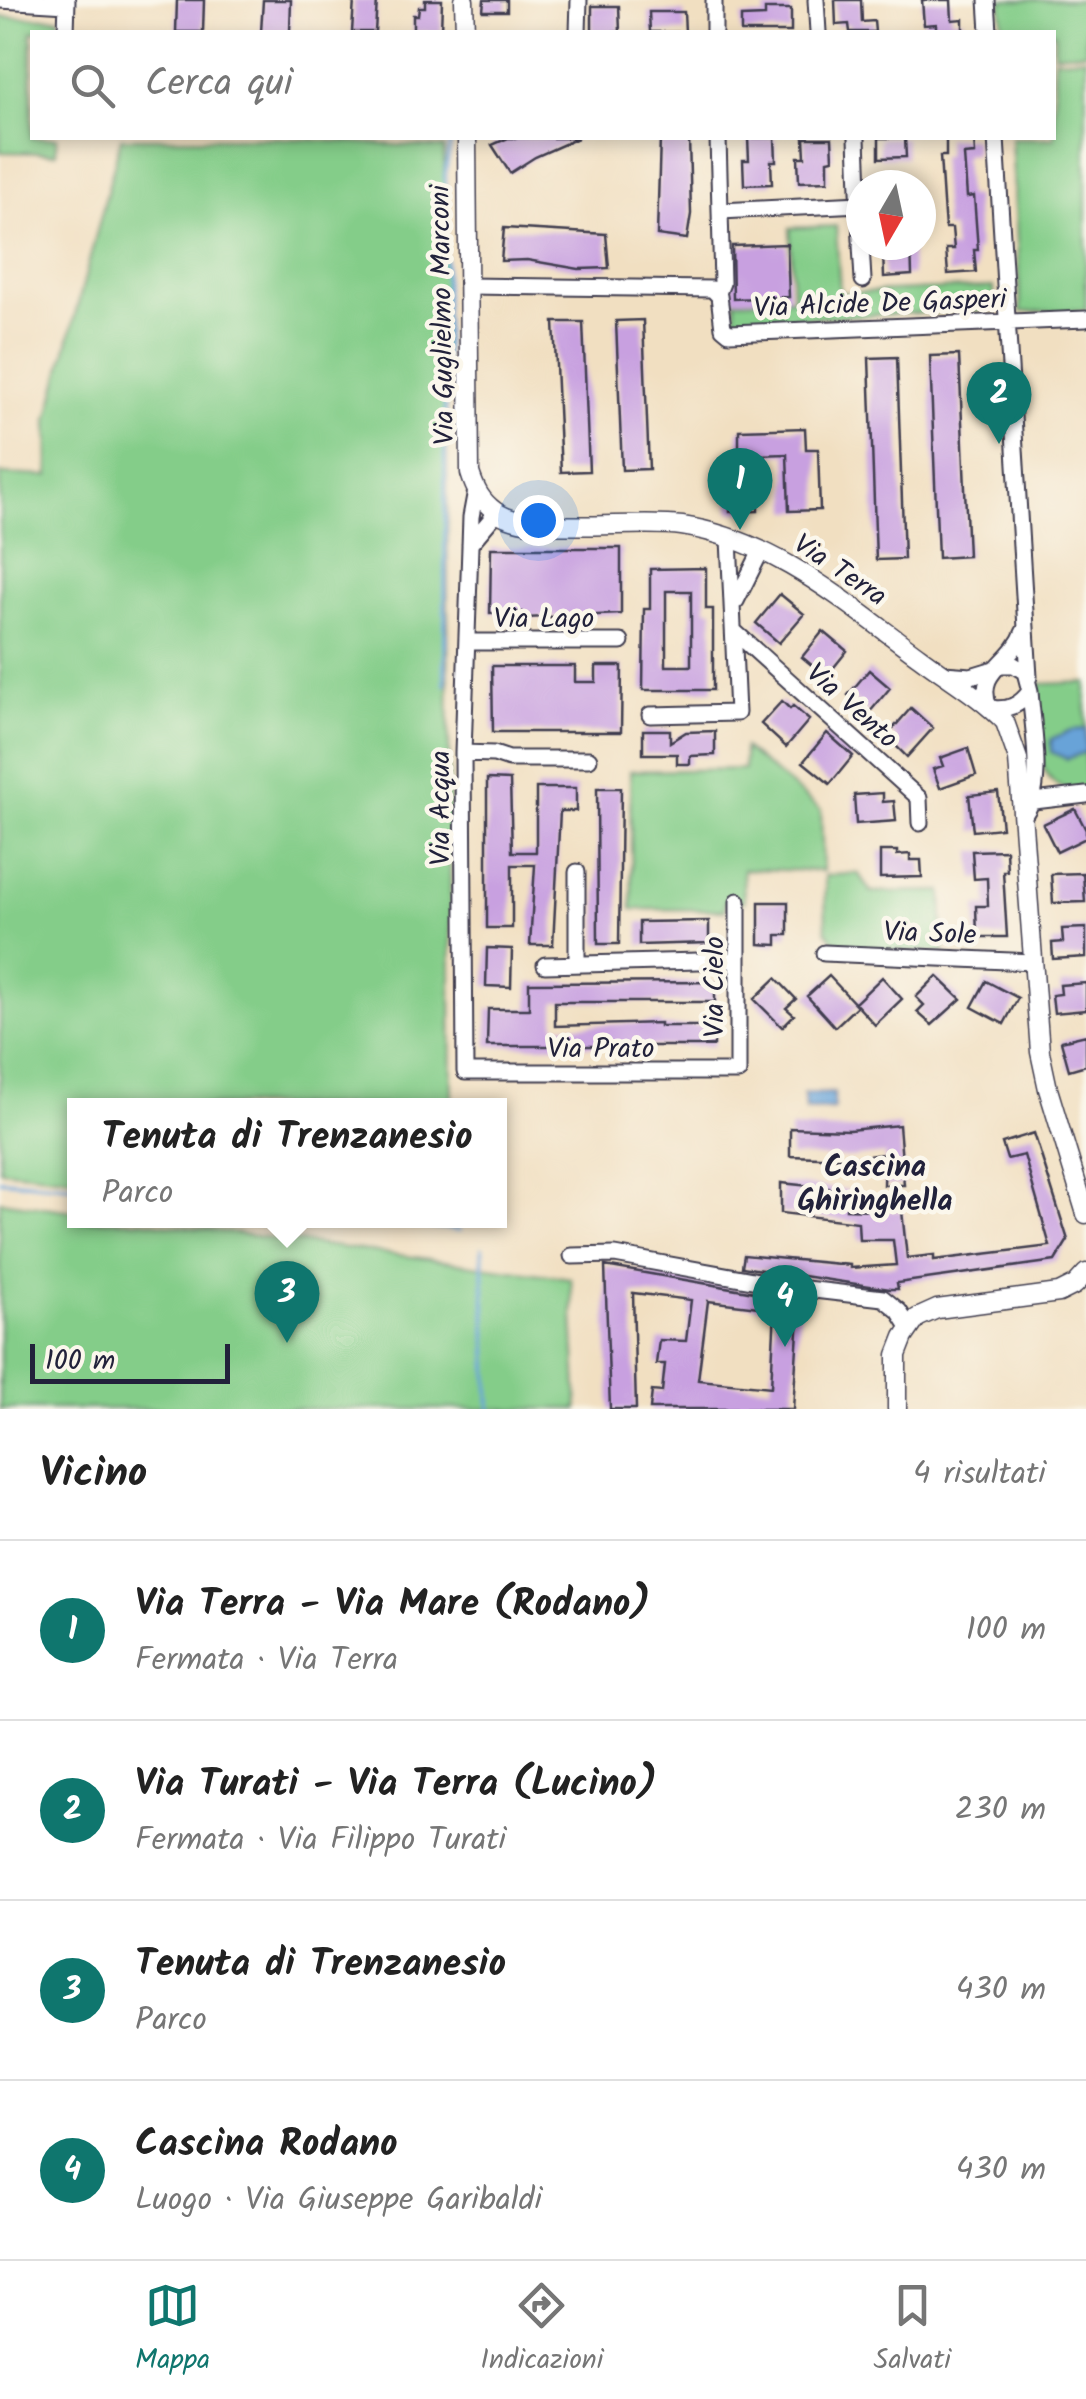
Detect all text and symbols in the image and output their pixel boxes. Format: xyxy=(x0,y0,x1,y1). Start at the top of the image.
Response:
search box xyxy=(30,30,1056,140)
text: Cerca qui xyxy=(145,55,293,115)
icon: search xyxy=(65,58,120,113)
north arrow xyxy=(846,170,936,260)
street label: Via Guglielmo Marconi xyxy=(419,183,468,445)
street label: Via Alcide De Gasperi xyxy=(753,278,1008,331)
pin: 2 xyxy=(966,362,1032,444)
pin: 1 xyxy=(708,448,772,530)
your location xyxy=(513,495,564,546)
street label: Via Terra xyxy=(783,523,896,619)
street label: Via Lago xyxy=(494,597,594,642)
street label: Via Vento xyxy=(795,653,908,761)
street label: Via Acqua xyxy=(419,750,464,866)
street label: Via Sole xyxy=(883,910,978,959)
street label: Via Cielo xyxy=(693,936,738,1038)
street label: Via Prato xyxy=(547,1027,655,1072)
popup xyxy=(67,1098,507,1228)
text: Tenuta di Trenzanesio xyxy=(101,1108,473,1168)
district label: Cascina Ghiringhella xyxy=(797,1144,953,1226)
text: Parco xyxy=(101,1168,173,1219)
pin: 3 xyxy=(254,1260,320,1343)
pin: 4 xyxy=(752,1264,818,1347)
scale bar xyxy=(30,1339,230,1384)
text: 100 m xyxy=(45,1339,115,1384)
text: Vicino xyxy=(40,1441,147,1508)
text: 4 risultati xyxy=(913,1449,1046,1500)
text: Via Terra - Via Mare (Rodano) xyxy=(135,1575,651,1635)
text: 1 xyxy=(68,1605,77,1656)
text: 100 m xyxy=(966,1605,1046,1656)
text: Fermata · Via Terra xyxy=(135,1635,398,1686)
text: Via Turati - Via Terra (Lucino) xyxy=(135,1755,657,1815)
text: 2 xyxy=(63,1785,82,1836)
text: 230 m xyxy=(955,1785,1046,1836)
text: Fermata · Via Filippo Turati xyxy=(135,1815,506,1866)
text: Tenuta di Trenzanesio xyxy=(135,1935,506,1995)
text: 3 xyxy=(64,1965,81,2016)
text: 430 m xyxy=(956,1965,1046,2016)
text: Parco xyxy=(135,1995,207,2046)
text: Cascina Rodano xyxy=(135,2115,398,2175)
text: 4 xyxy=(64,2145,81,2196)
text: 430 m xyxy=(956,2145,1046,2196)
text: Luogo · Via Giuseppe Garibaldi xyxy=(135,2175,542,2226)
tab: Mappa xyxy=(135,2278,210,2383)
tab: Indicazioni xyxy=(480,2278,603,2383)
tab: Salvati xyxy=(874,2278,951,2383)

